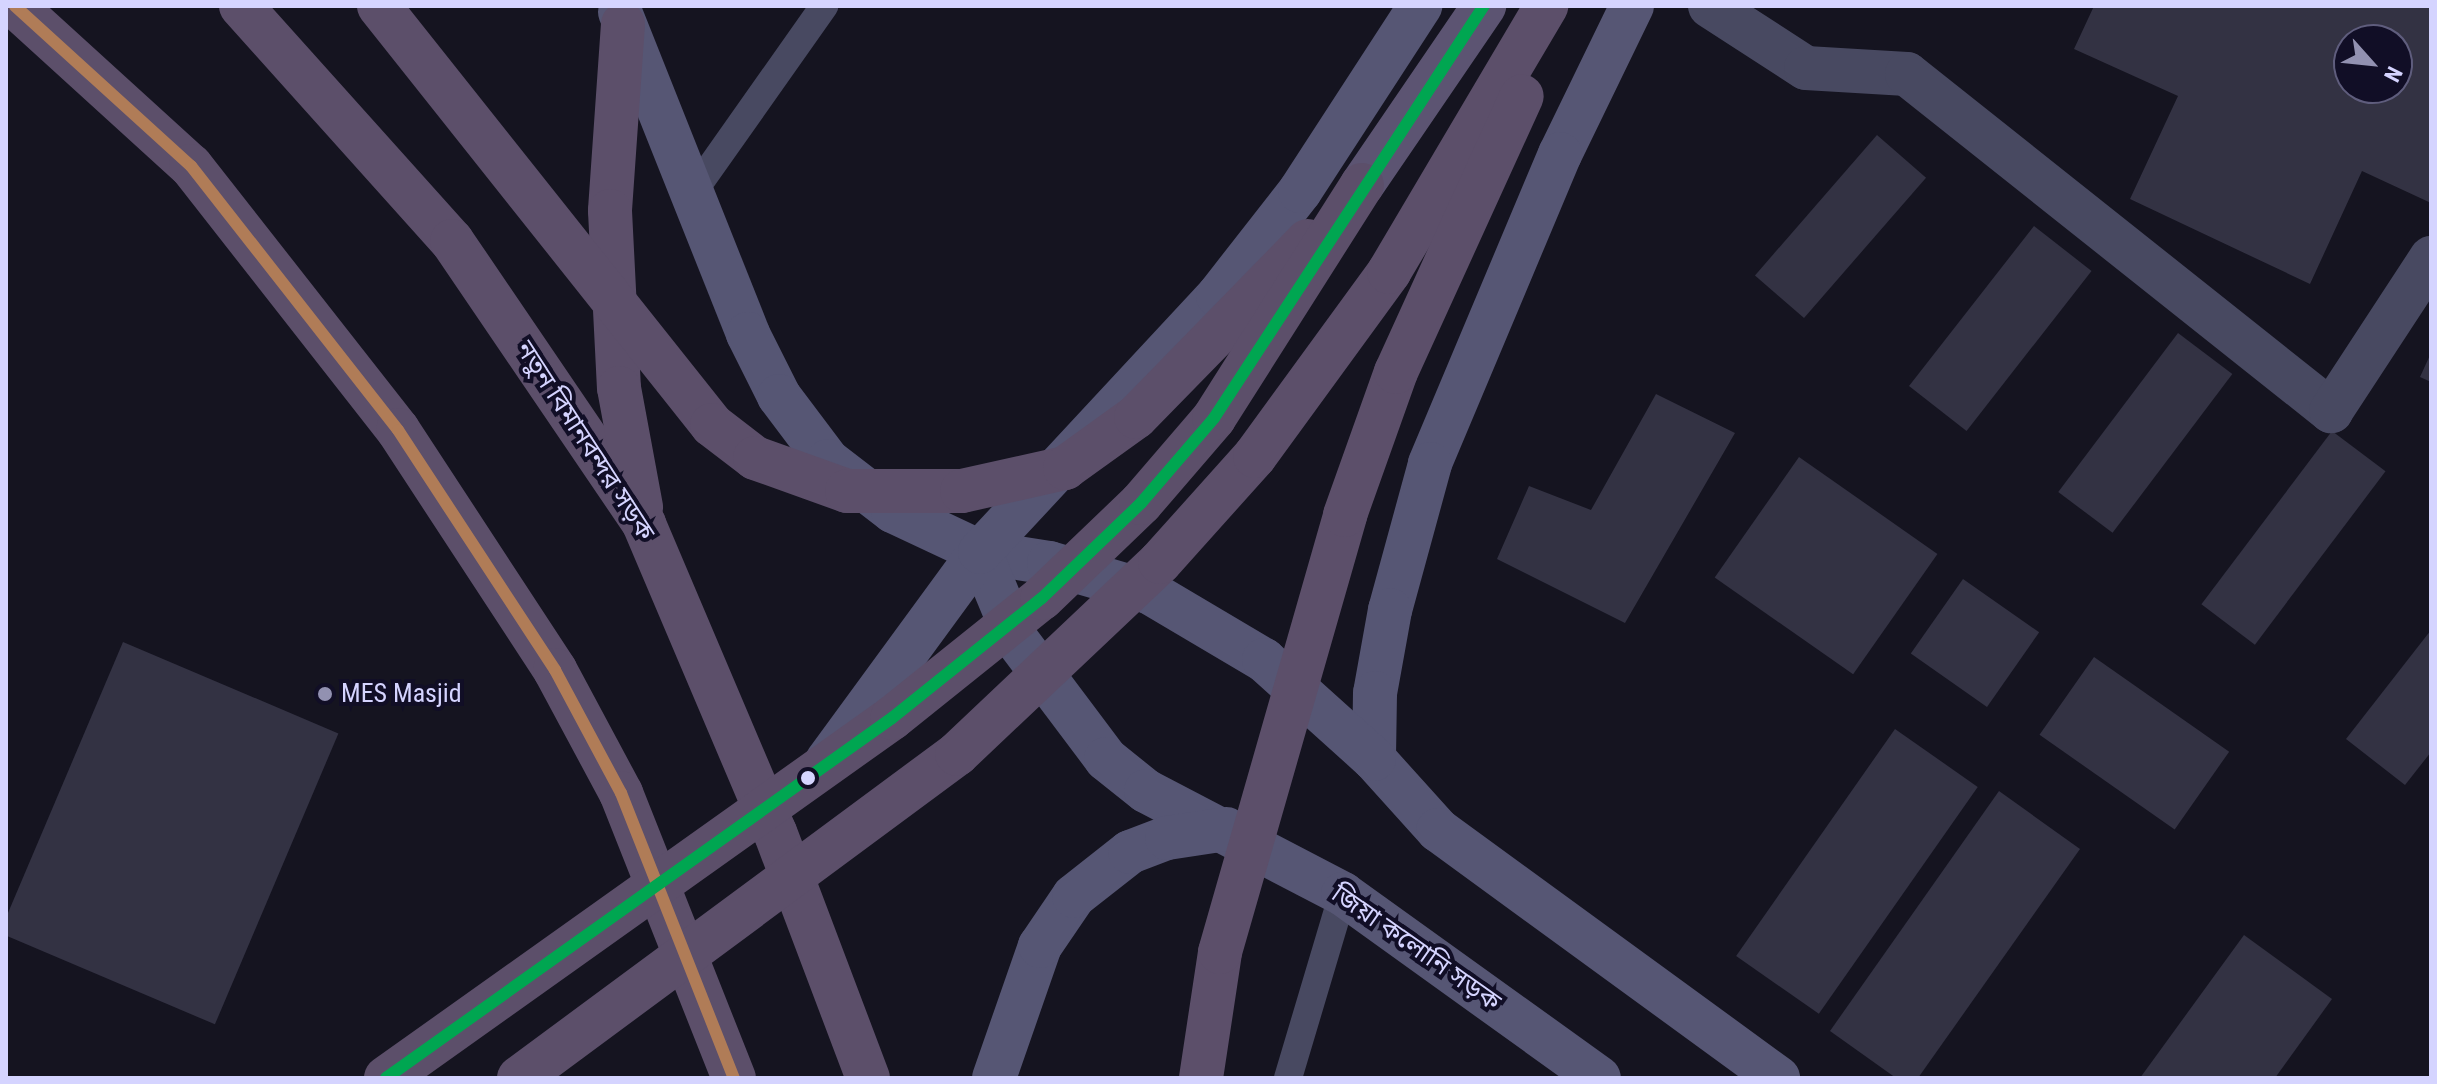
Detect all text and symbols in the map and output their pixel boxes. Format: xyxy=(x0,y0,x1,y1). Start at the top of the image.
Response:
north arrow xyxy=(2333,24,2413,104)
text: N xyxy=(2379,63,2407,86)
street label: নতুন বিমানবন্দর সড়ক xyxy=(509,335,661,547)
place label: MES Masjid xyxy=(341,678,462,710)
marker: MES Masjid xyxy=(316,685,334,703)
unlabelled marker xyxy=(800,770,816,786)
street label: জিয়া কলোনি সড়ক xyxy=(1326,878,1506,1018)

